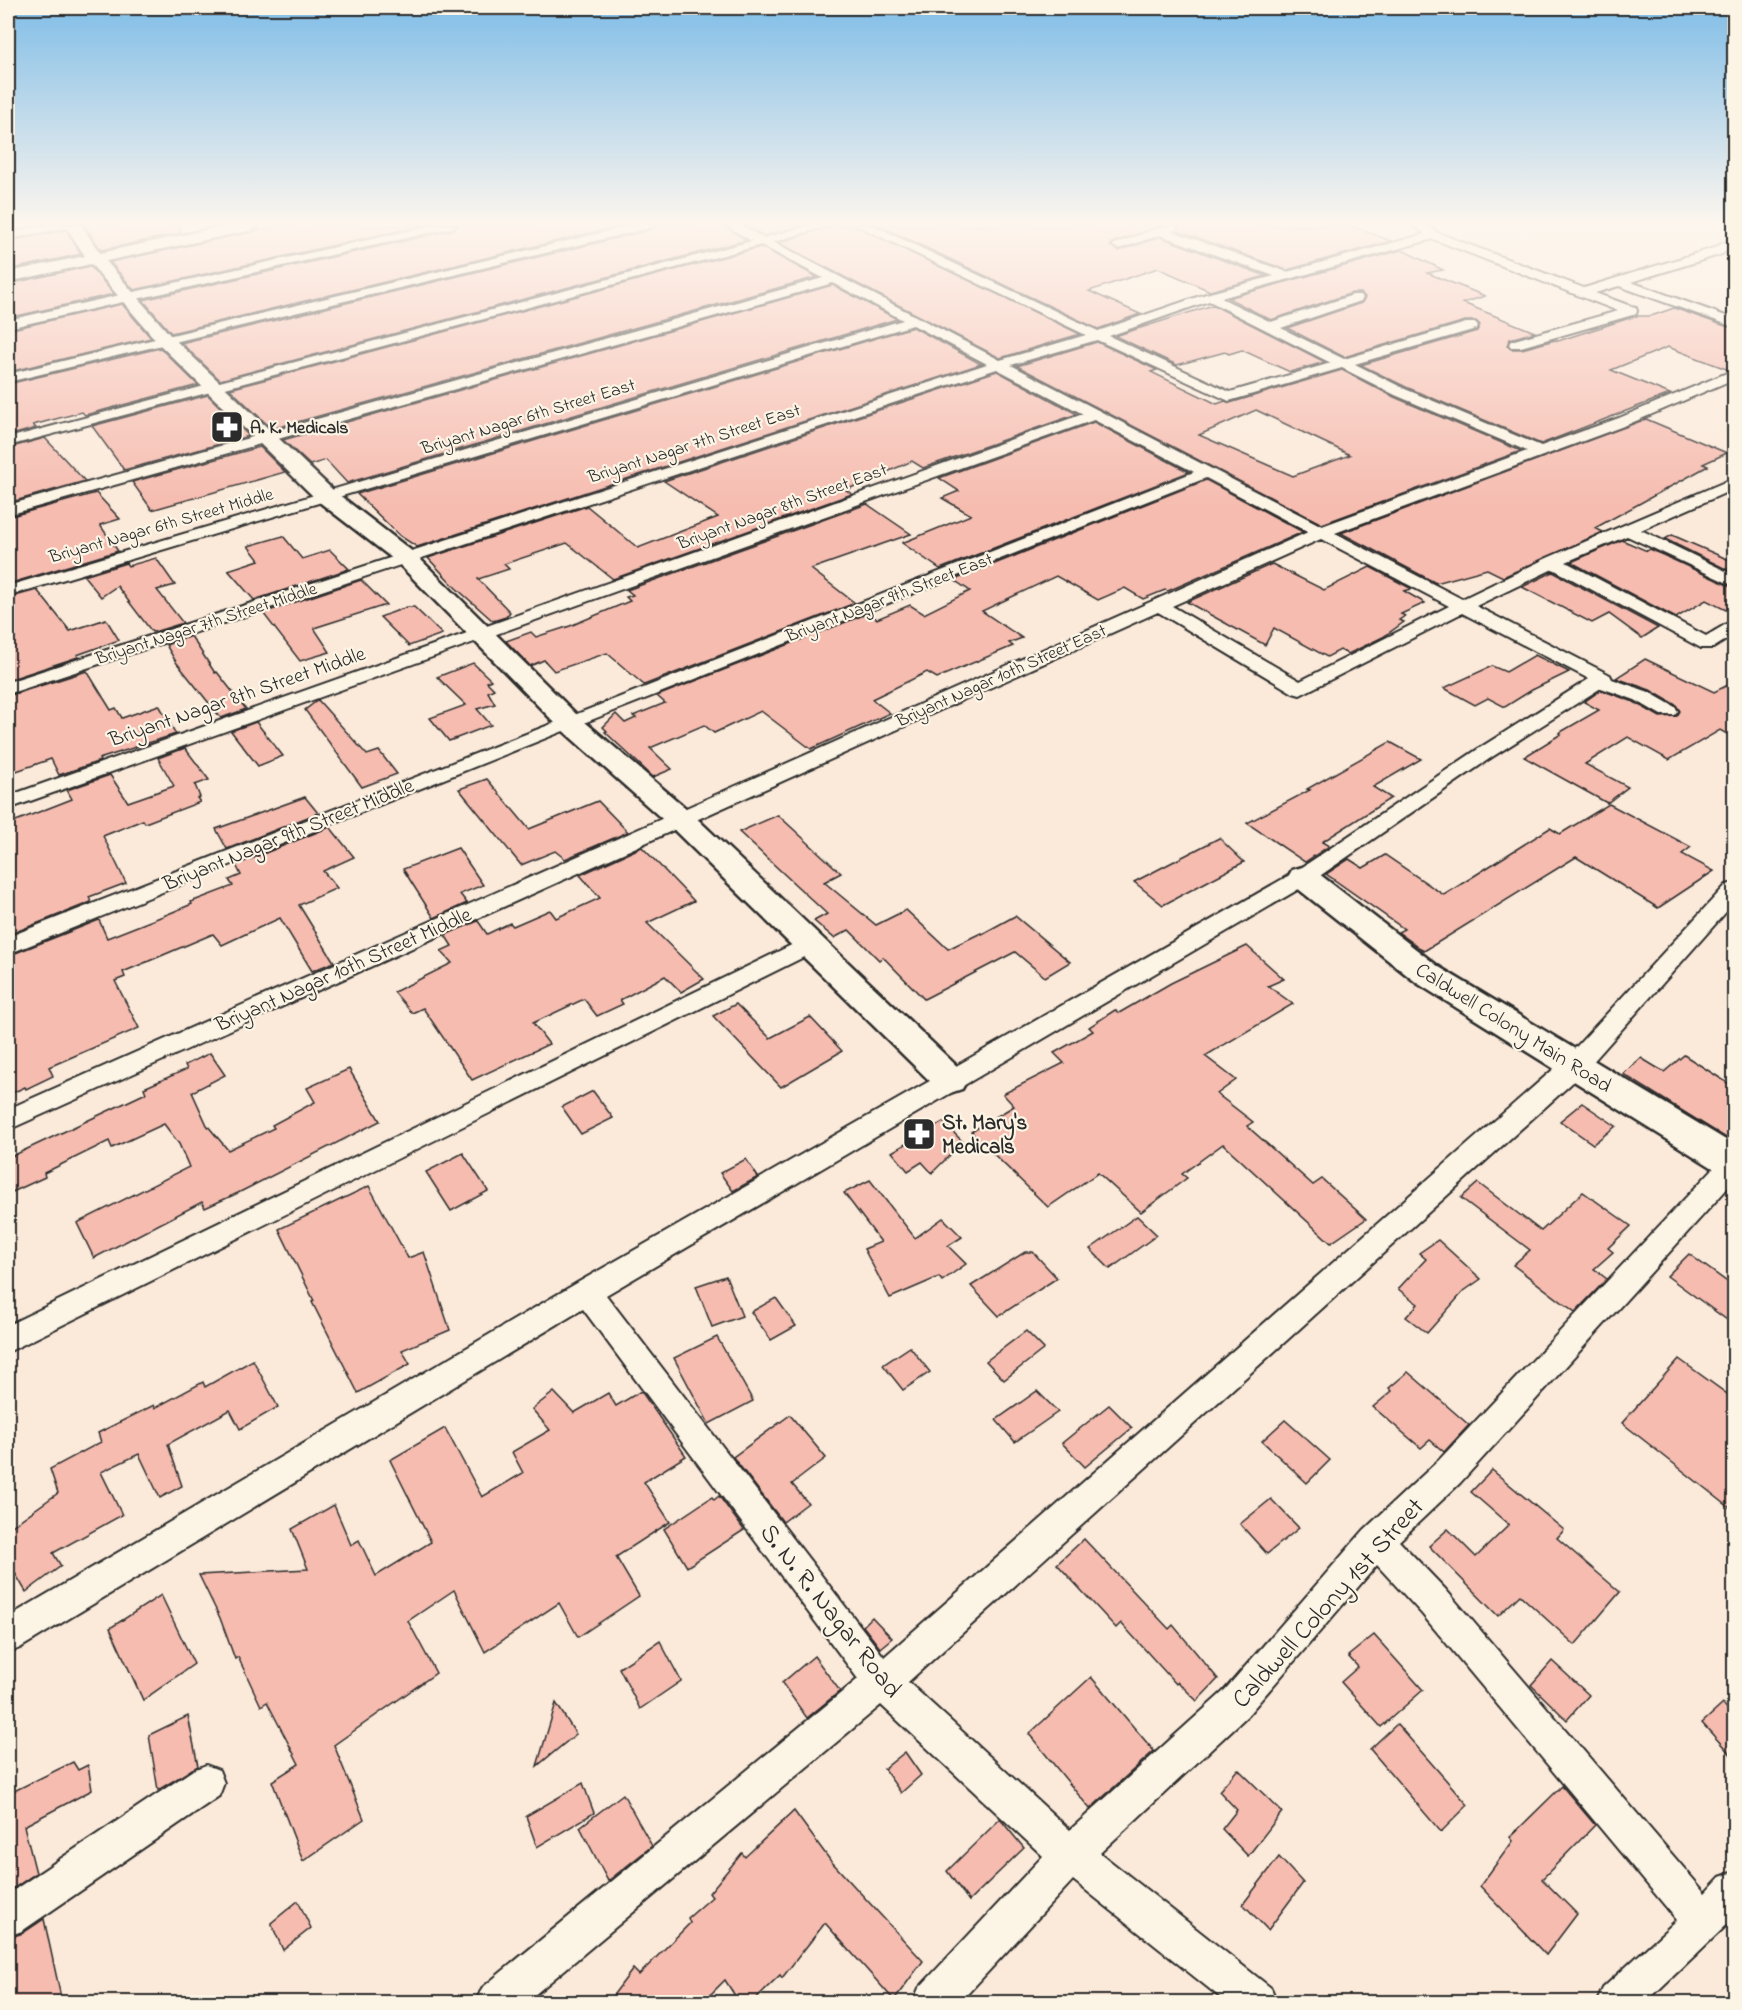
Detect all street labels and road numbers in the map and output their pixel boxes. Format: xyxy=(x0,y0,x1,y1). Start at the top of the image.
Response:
street label: Briyant Nagar 6th Street East xyxy=(417,373,639,464)
street label: Briyant Nagar 7th Street East xyxy=(584,398,805,493)
street label: Briyant Nagar 8th Street East xyxy=(673,458,891,559)
street label: Briyant Nagar 6th Street Middle xyxy=(45,482,278,573)
street label: Briyant Nagar 9th Street East xyxy=(781,547,997,652)
street label: Briyant Nagar 7th Street Middle xyxy=(91,576,322,674)
street label: Briyant Nagar 10th Street East xyxy=(891,619,1112,736)
street label: Briyant Nagar 8th Street Middle xyxy=(104,640,371,758)
street label: Briyant Nagar 9th Street Middle xyxy=(158,772,420,902)
street label: Briyant Nagar 10th Street Middle xyxy=(210,900,478,1043)
street label: Caldwell Colony Main Road xyxy=(1408,956,1617,1103)
street label: Caldwell Colony 1st Street xyxy=(1224,1490,1435,1718)
street label: S. N. R. Nagar Road xyxy=(749,1516,910,1708)

